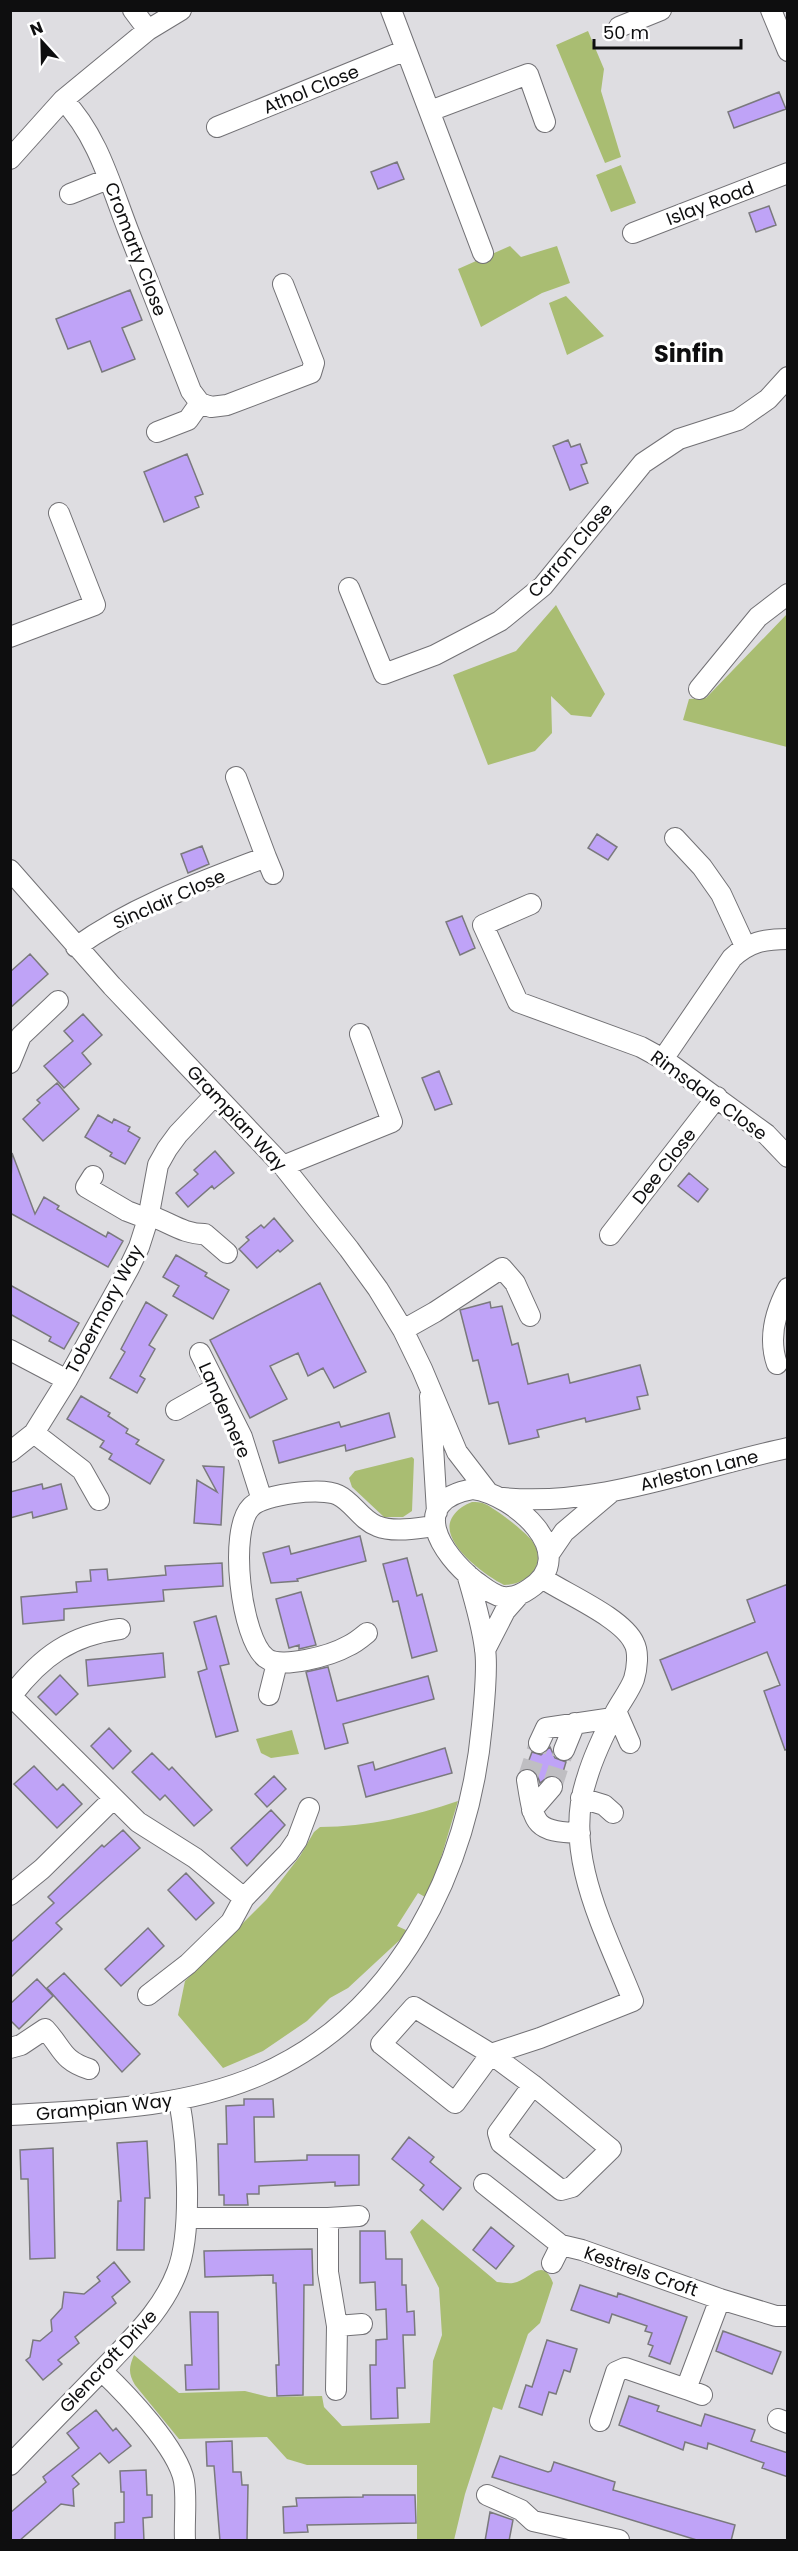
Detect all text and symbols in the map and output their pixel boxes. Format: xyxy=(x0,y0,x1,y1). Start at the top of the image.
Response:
north arrow xyxy=(12,12,72,72)
scale bar xyxy=(594,12,741,50)
text: N xyxy=(27,16,46,41)
text: 50 m xyxy=(603,20,649,45)
street label: Athol Close xyxy=(259,58,363,120)
street label: Islay Road xyxy=(662,175,758,231)
street label: Cromarty Close xyxy=(99,178,173,320)
district label: Sinfin xyxy=(654,337,724,370)
street label: Carron Close xyxy=(522,497,618,603)
street label: Sinclair Close xyxy=(109,863,229,935)
street label: Rimsdale Close xyxy=(646,1044,772,1146)
street label: Grampian Way xyxy=(181,1060,293,1176)
street label: Dee Close xyxy=(626,1123,702,1209)
street label: Tobermory Way xyxy=(59,1240,149,1378)
street label: Landemere xyxy=(193,1358,257,1462)
street label: Arleston Lane xyxy=(637,1443,761,1497)
street label: Grampian Way xyxy=(35,2087,173,2127)
street label: Kestrels Croft xyxy=(581,2240,701,2302)
street label: Glencroft Drive xyxy=(54,2304,162,2418)

